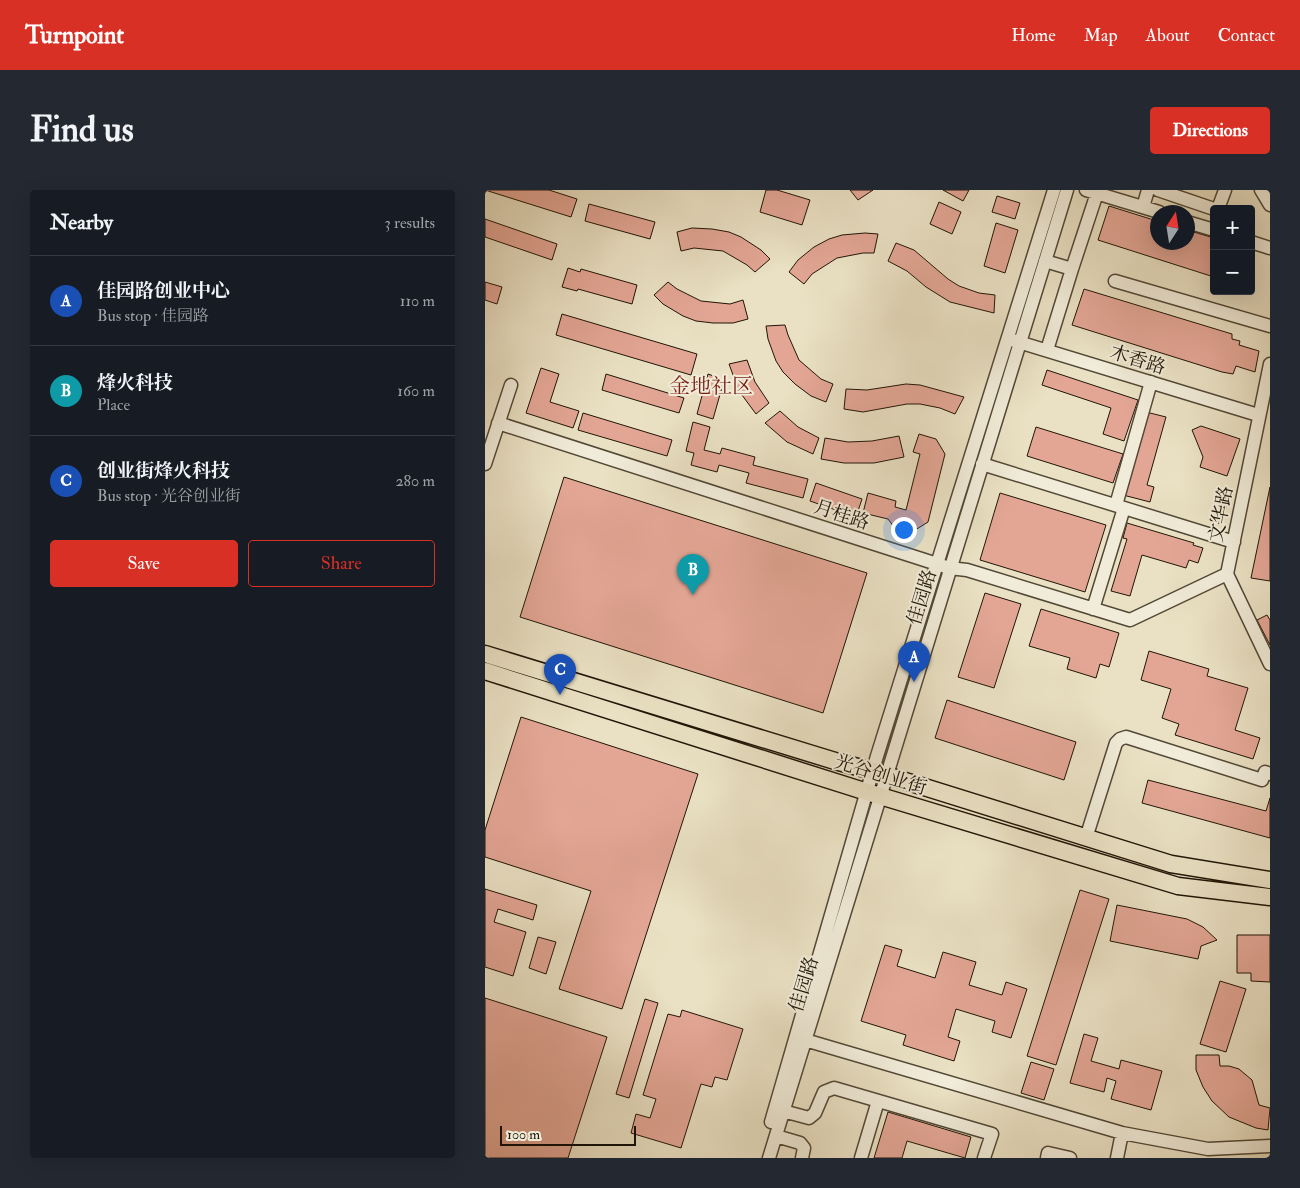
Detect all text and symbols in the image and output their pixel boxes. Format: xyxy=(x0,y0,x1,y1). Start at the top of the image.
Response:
text: Turnpoint xyxy=(25,20,124,51)
text: Home xyxy=(1011,24,1056,47)
text: Map xyxy=(1084,24,1118,47)
text: About xyxy=(1146,24,1190,47)
text: Contact xyxy=(1218,24,1275,47)
button: Directions xyxy=(1150,107,1270,154)
text: Find us xyxy=(30,108,134,152)
north arrow xyxy=(1150,205,1195,250)
map controls xyxy=(1210,205,1255,295)
button: + xyxy=(1210,205,1255,250)
text: Nearby xyxy=(50,209,113,236)
text: 3 results xyxy=(384,213,435,233)
button: − xyxy=(1210,250,1255,295)
text: 佳园路创业中心 xyxy=(97,279,230,303)
text: A xyxy=(61,291,71,311)
text: 110 m xyxy=(400,291,435,311)
text: Bus stop · 佳园路 xyxy=(97,306,209,326)
street label: 木香路 xyxy=(1107,340,1168,380)
text: 烽火科技 xyxy=(97,371,173,395)
district label: 金地社区 xyxy=(669,373,753,400)
text: B xyxy=(61,381,71,401)
text: 160 m xyxy=(397,381,435,401)
text: Place xyxy=(97,395,130,415)
text: 创业街烽火科技 xyxy=(97,459,230,483)
text: C xyxy=(60,471,72,491)
text: 280 m xyxy=(395,471,435,491)
street label: 文华路 xyxy=(1204,484,1238,544)
text: Bus stop · 光谷创业街 xyxy=(97,486,241,506)
street label: 月桂路 xyxy=(811,495,873,535)
your location xyxy=(891,517,917,543)
button: Save xyxy=(50,540,238,587)
button: Share xyxy=(248,540,435,587)
pin: B xyxy=(677,554,709,595)
street label: 佳园路 xyxy=(902,567,942,628)
pin: A xyxy=(898,641,930,682)
pin: C xyxy=(544,654,576,695)
street label: 光谷创业街 xyxy=(832,750,930,800)
street label: 佳园路 xyxy=(784,954,824,1015)
scale bar xyxy=(500,1123,636,1146)
text: 100 m xyxy=(507,1126,540,1143)

